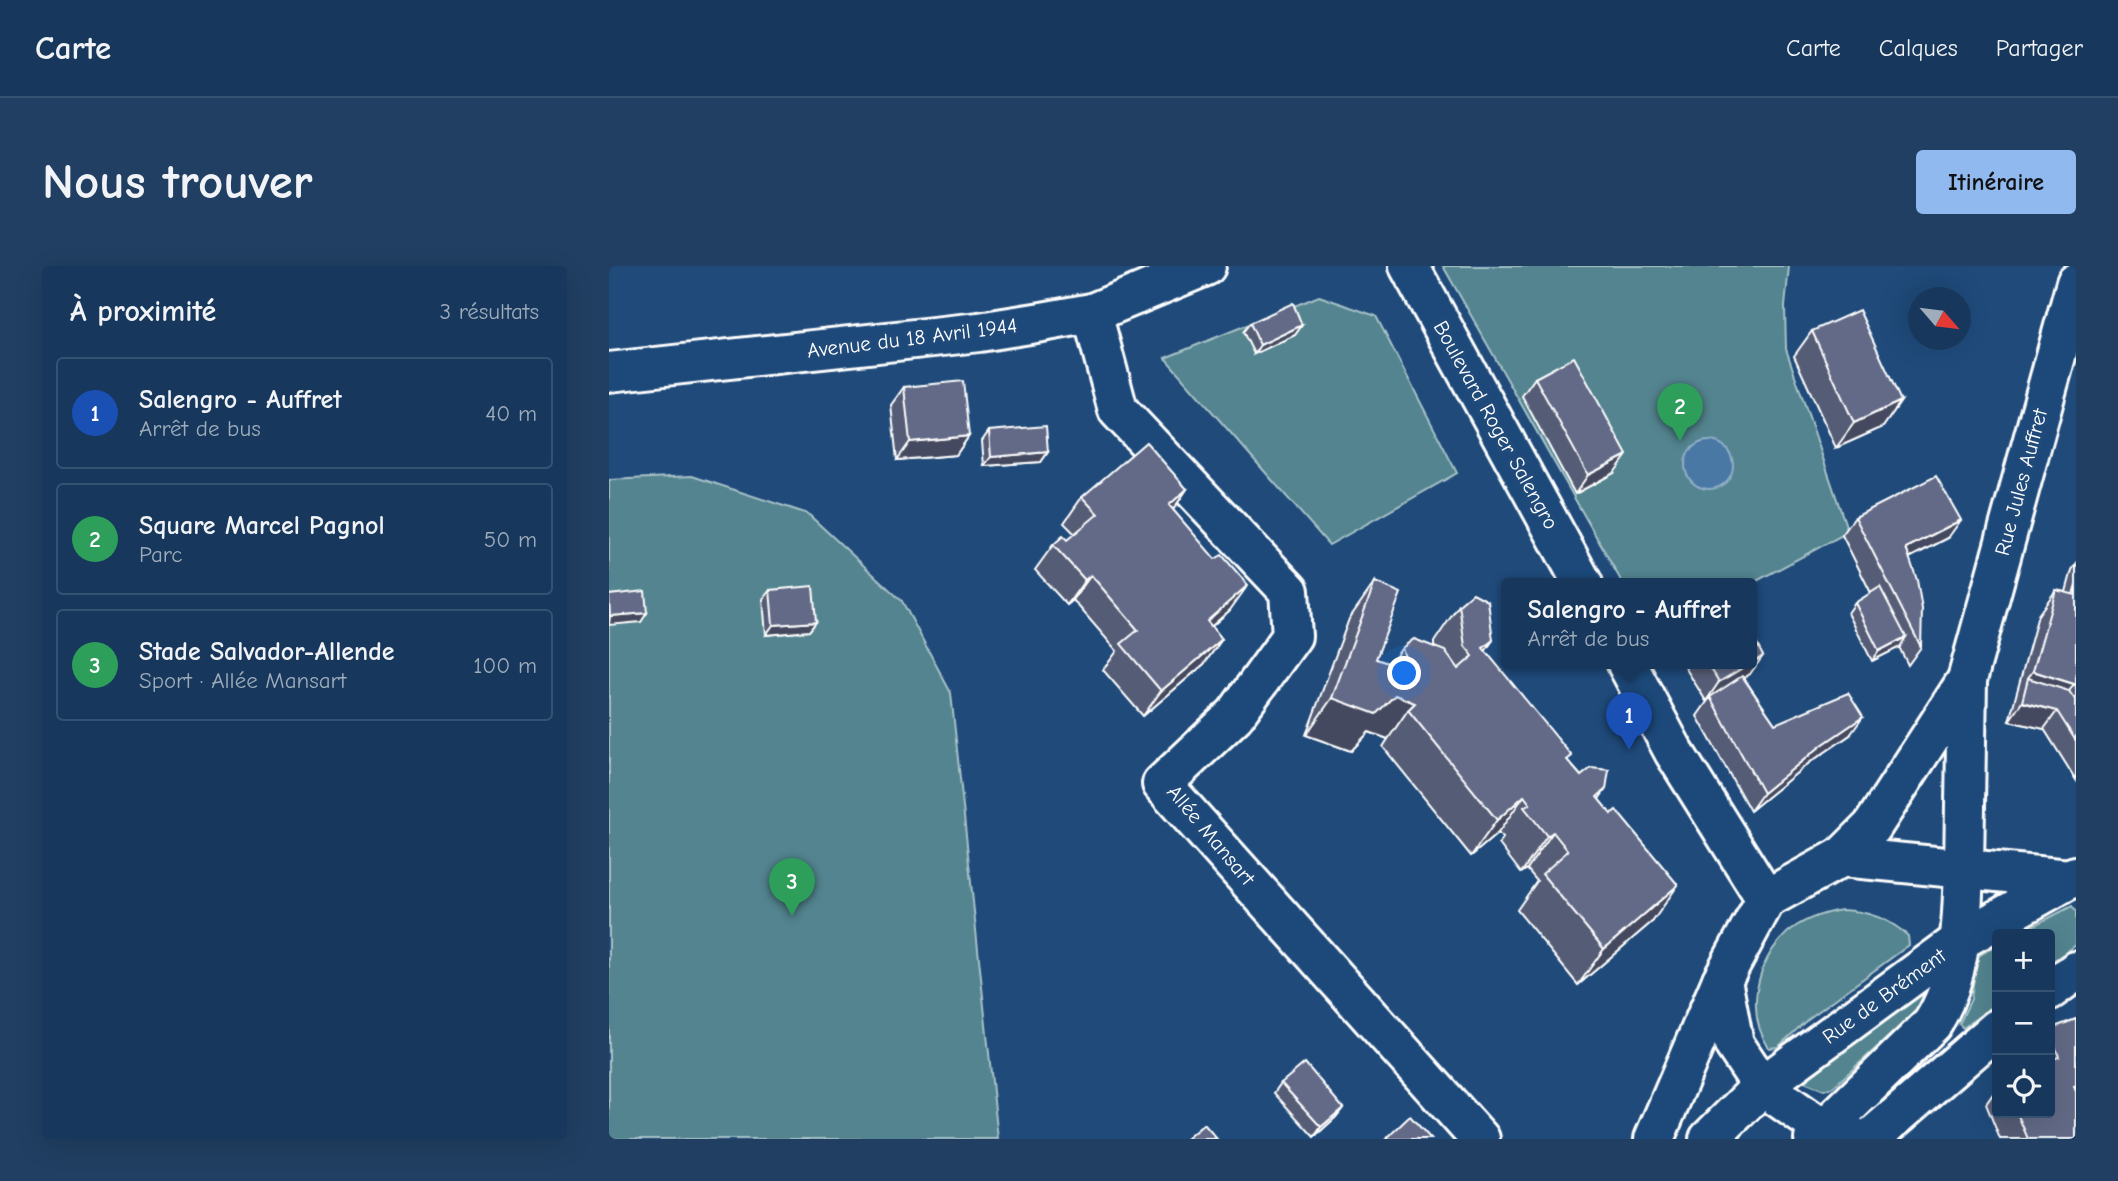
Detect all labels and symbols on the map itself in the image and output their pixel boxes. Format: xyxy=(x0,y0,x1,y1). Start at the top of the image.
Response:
north arrow xyxy=(1908,287,1971,350)
street label: Avenue du 18 Avril 1944 xyxy=(806,313,1018,363)
street label: Boulevard Roger Salengro xyxy=(1429,317,1563,533)
pin: 2 xyxy=(1657,383,1703,441)
street label: Rue Jules Auffret xyxy=(1990,405,2052,558)
your location xyxy=(1387,656,1421,690)
pin: 1 xyxy=(1606,692,1652,750)
street label: Allée Mansart xyxy=(1162,780,1260,891)
pin: 3 xyxy=(769,858,815,916)
street label: Rue de Brément xyxy=(1818,943,1951,1049)

